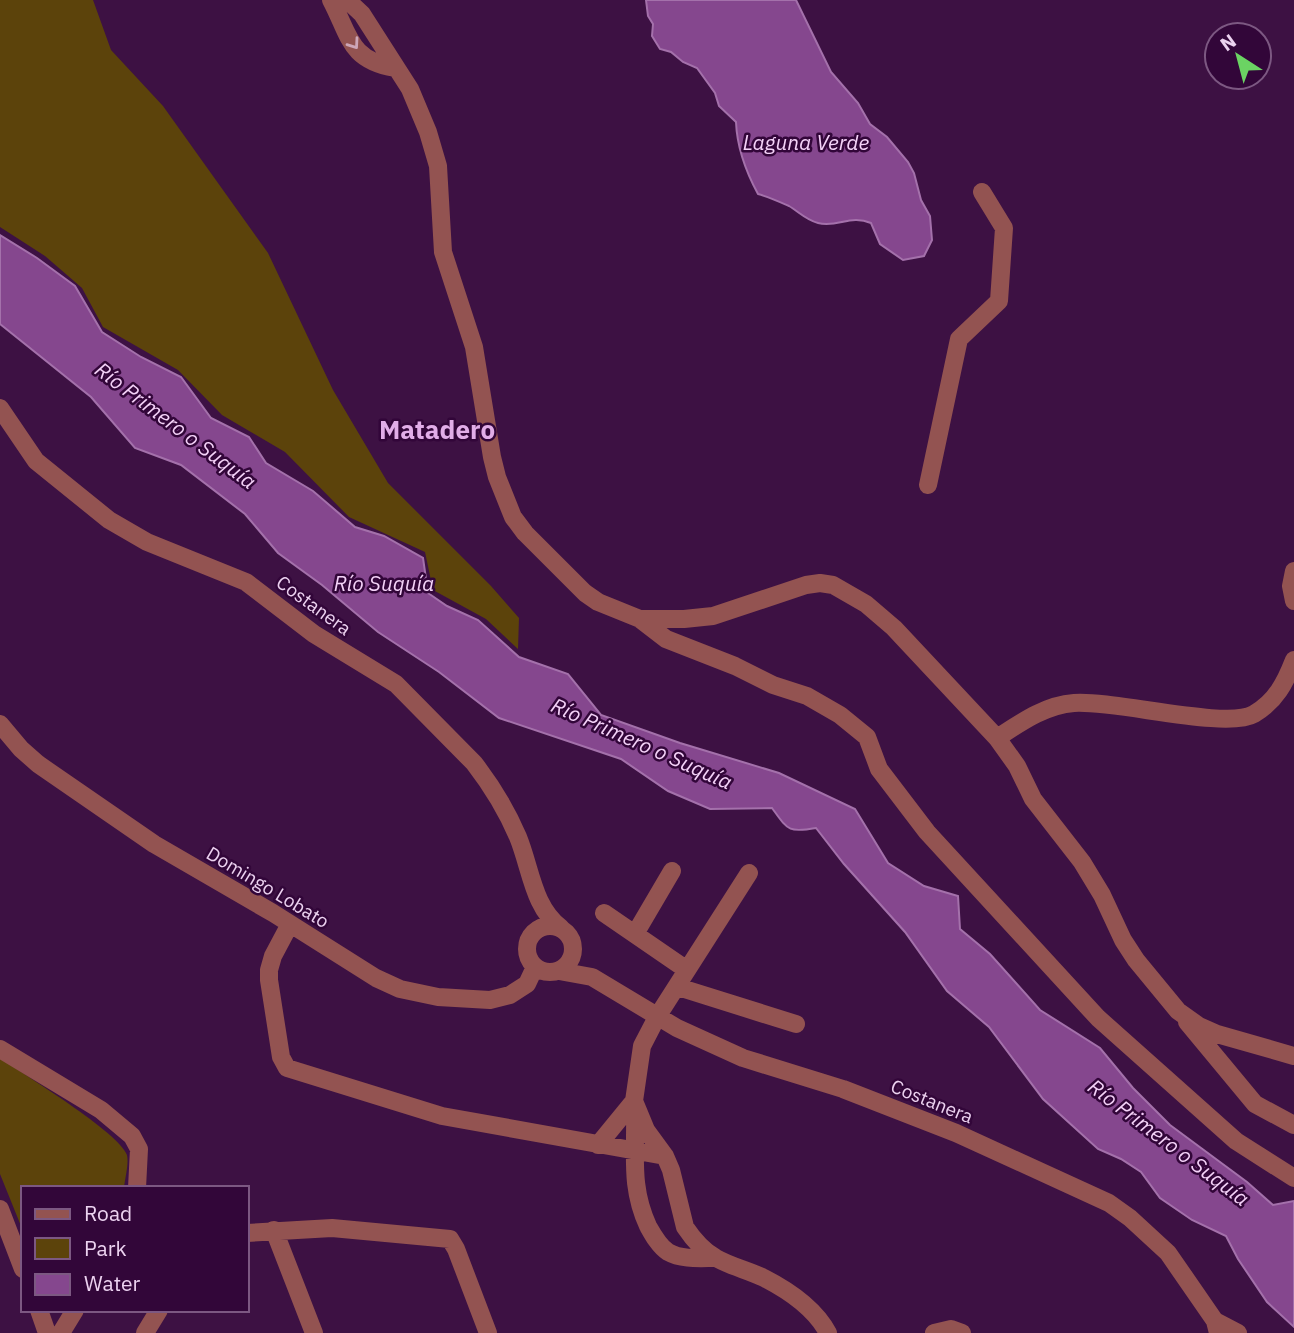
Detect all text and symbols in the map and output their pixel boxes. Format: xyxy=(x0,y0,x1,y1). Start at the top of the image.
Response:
north arrow xyxy=(1203,21,1273,91)
text: N xyxy=(1215,28,1241,56)
one-way arrow xyxy=(346,36,358,49)
water label: Laguna Verde xyxy=(743,128,870,156)
water label: Río Primero o Suquía xyxy=(90,355,262,495)
district label: Matadero xyxy=(379,412,495,446)
water label: Río Suquía xyxy=(334,569,434,597)
street label: Costanera xyxy=(272,570,356,640)
water label: Río Primero o Suquía xyxy=(547,691,737,795)
street label: Domingo Lobato xyxy=(202,841,334,933)
water label: Río Primero o Suquía xyxy=(1083,1072,1255,1212)
street label: Costanera xyxy=(887,1074,977,1128)
legend xyxy=(21,1186,248,1312)
text: Road xyxy=(84,1199,132,1227)
text: Park xyxy=(84,1234,127,1262)
text: Water xyxy=(84,1269,141,1297)

